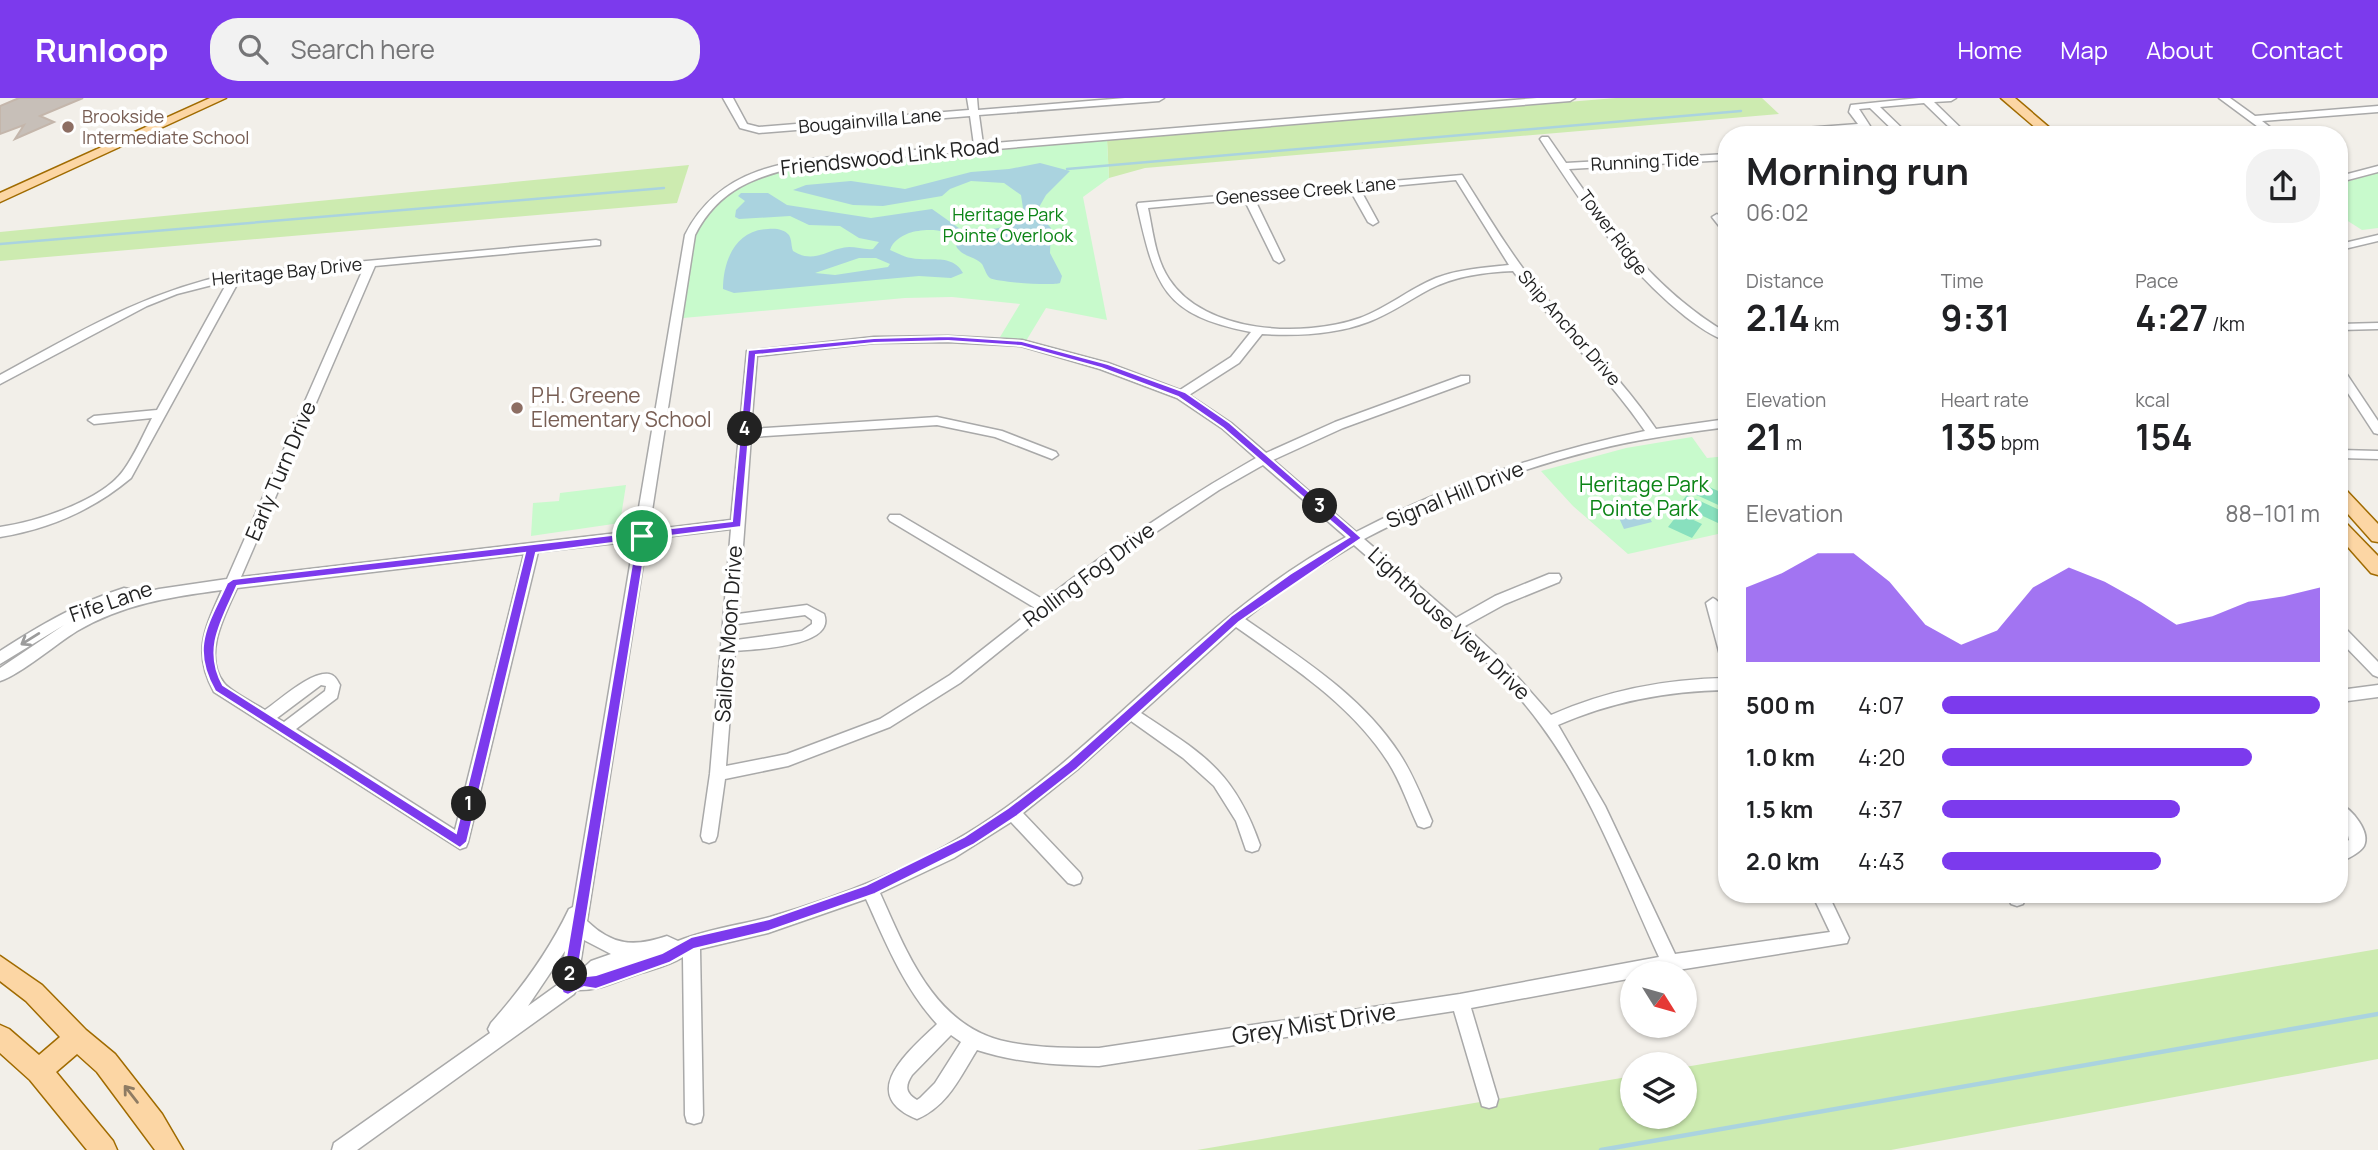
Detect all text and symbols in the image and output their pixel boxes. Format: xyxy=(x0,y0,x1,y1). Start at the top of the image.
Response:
search box xyxy=(210,18,700,81)
text: Runloop xyxy=(35,27,168,72)
icon: search xyxy=(234,30,272,68)
text: Search here xyxy=(290,31,435,67)
text: Home xyxy=(1957,33,2022,66)
text: Map xyxy=(2060,33,2108,66)
text: About xyxy=(2146,33,2214,66)
text: Contact xyxy=(2252,33,2343,66)
street label: Bougainvilla Lane xyxy=(797,102,942,138)
place label: Brookside Intermediate School xyxy=(82,104,250,149)
marker: Brookside Intermediate School xyxy=(60,119,76,135)
street label: Friendswood Link Road xyxy=(779,131,1001,181)
text: Morning run xyxy=(1746,144,1969,196)
street label: Running Tide xyxy=(1590,146,1700,176)
button: share xyxy=(2246,149,2320,223)
street label: Genessee Creek Lane xyxy=(1215,170,1397,210)
street label: Tower Ridge xyxy=(1574,185,1654,280)
text: 06:02 xyxy=(1746,196,1808,228)
park label: Heritage Park Pointe Overlook xyxy=(943,202,1074,247)
street label: Heritage Bay Drive xyxy=(210,251,363,291)
street label: Ship Anchor Drive xyxy=(1513,264,1627,390)
text: Distance xyxy=(1746,268,1824,294)
text: Time xyxy=(1941,268,1984,294)
text: Pace xyxy=(2135,268,2178,294)
text: 2.14 xyxy=(1746,294,1810,342)
text: 9:31 xyxy=(1941,294,2010,342)
text: 4:27 xyxy=(2135,294,2208,342)
text: km xyxy=(1810,311,1839,337)
text: /km xyxy=(2208,311,2245,337)
place label: P.H. Greene Elementary School xyxy=(531,381,712,433)
text: Elevation xyxy=(1746,387,1826,413)
text: Heart rate xyxy=(1941,387,2029,413)
text: kcal xyxy=(2135,387,2170,413)
street label: Early Turn Drive xyxy=(238,397,322,545)
marker: P.H. Greene Elementary School xyxy=(509,400,525,416)
pin: 4 xyxy=(728,412,762,446)
text: 21 xyxy=(1746,413,1782,461)
text: 135 xyxy=(1941,413,1997,461)
text: 154 xyxy=(2135,413,2192,461)
text: 4 xyxy=(739,415,750,441)
text: m xyxy=(1782,430,1802,456)
text: bpm xyxy=(1997,430,2039,456)
street label: Signal Hill Drive xyxy=(1382,454,1528,534)
park label: Heritage Park Pointe Park xyxy=(1579,470,1710,522)
pin: 3 xyxy=(1302,488,1338,524)
text: 3 xyxy=(1314,492,1325,518)
text: Elevation xyxy=(1746,497,1843,529)
text: 88–101 m xyxy=(2225,497,2320,529)
pin xyxy=(612,506,672,566)
street label: Rolling Fog Drive xyxy=(1017,516,1160,633)
icon: arrive xyxy=(623,517,661,555)
street label: Lighthouse View Drive xyxy=(1363,541,1537,706)
street label: Sailors Moon Drive xyxy=(708,544,748,723)
street label: Fife Lane xyxy=(65,574,156,628)
one-way arrow xyxy=(20,632,40,646)
text: 500 m xyxy=(1746,689,1815,721)
text: 4:07 xyxy=(1858,689,1904,721)
text: 1.0 km xyxy=(1746,741,1815,773)
text: 4:20 xyxy=(1858,741,1906,773)
pin: 1 xyxy=(452,786,486,822)
text: 1 xyxy=(464,790,473,816)
text: 1.5 km xyxy=(1746,793,1813,825)
text: 4:37 xyxy=(1858,793,1903,825)
text: 2.0 km xyxy=(1746,845,1819,877)
text: 4:43 xyxy=(1858,845,1905,877)
pin: 2 xyxy=(552,956,588,992)
text: 2 xyxy=(564,960,575,986)
north arrow xyxy=(1620,961,1698,1038)
map controls xyxy=(1620,961,1697,1129)
street label: Grey Mist Drive xyxy=(1229,993,1398,1052)
button: layers xyxy=(1620,1052,1697,1129)
one-way arrow xyxy=(123,1085,138,1104)

